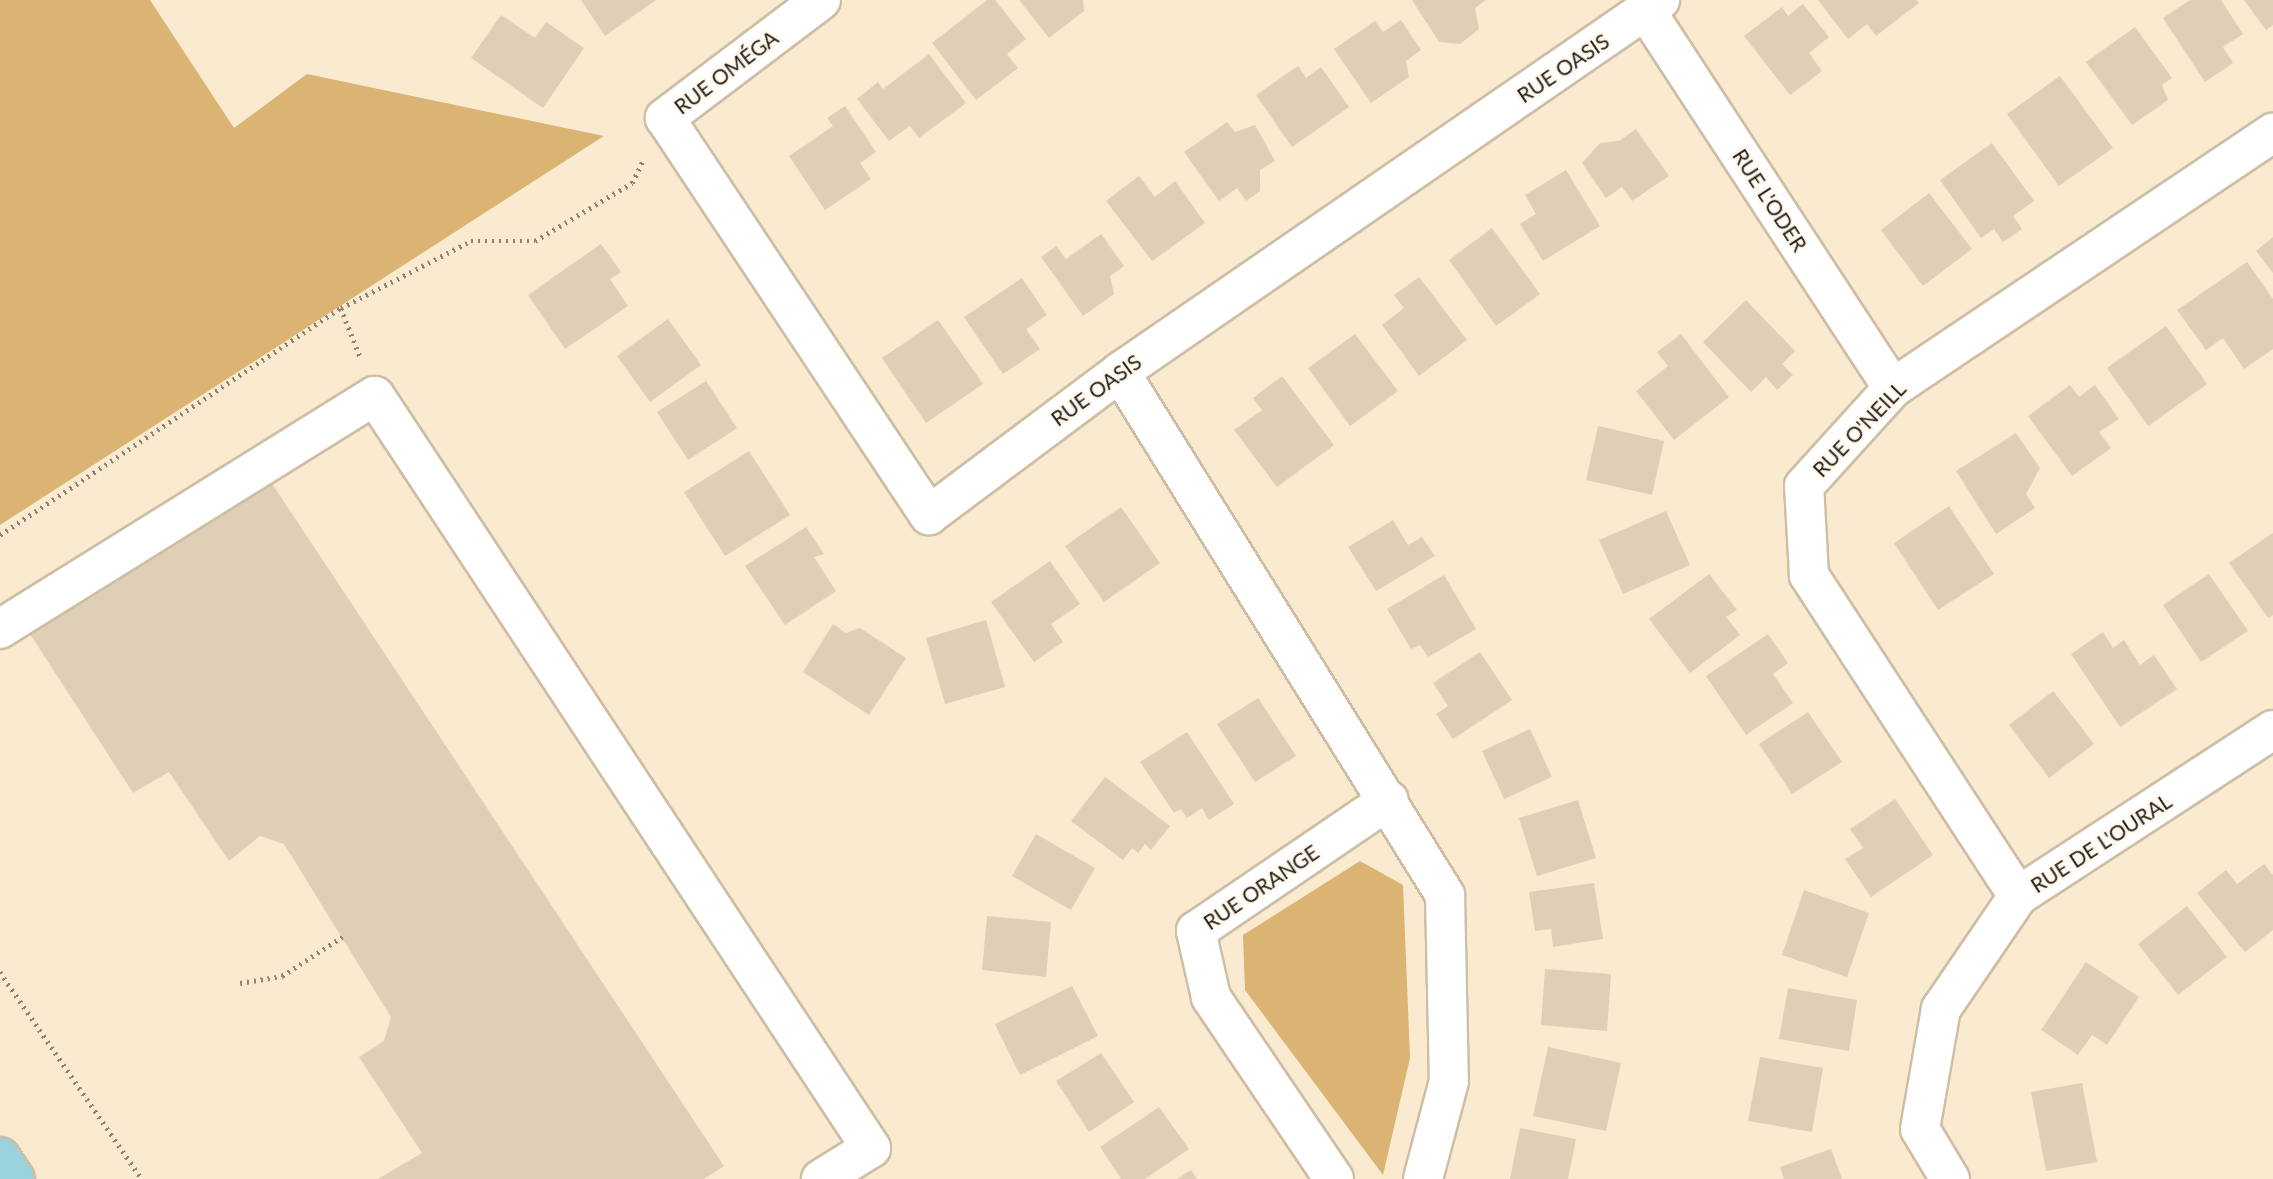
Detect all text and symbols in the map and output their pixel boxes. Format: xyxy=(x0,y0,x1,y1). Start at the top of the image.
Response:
street label: RUE OMÉGA xyxy=(669,25,783,119)
street label: RUE OASIS xyxy=(1512,28,1614,108)
street label: RUE L'ODER xyxy=(1728,144,1812,256)
street label: RUE OASIS xyxy=(1046,349,1146,431)
street label: RUE O'NEILL xyxy=(1807,376,1911,482)
street label: RUE DE L'OURAL xyxy=(2026,788,2176,898)
street label: RUE ORANGE xyxy=(1199,839,1323,935)

